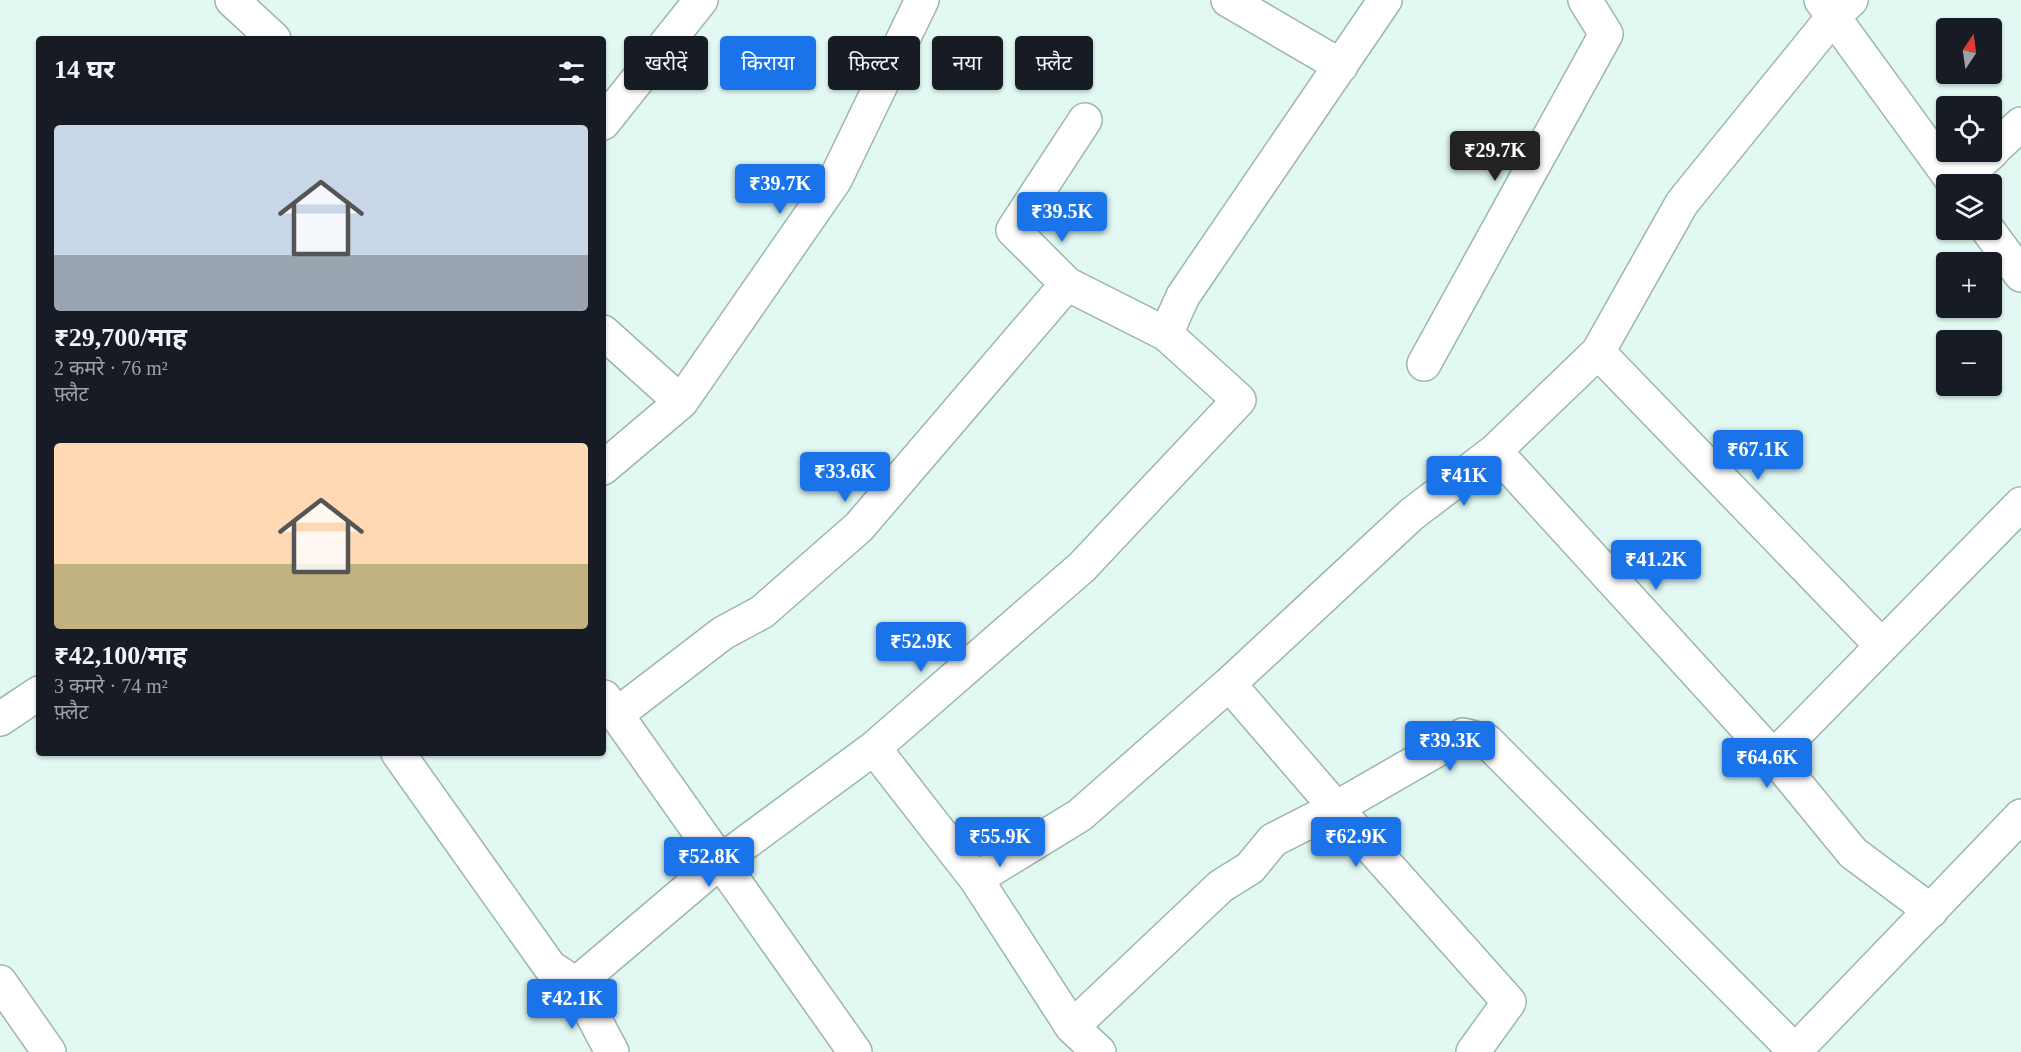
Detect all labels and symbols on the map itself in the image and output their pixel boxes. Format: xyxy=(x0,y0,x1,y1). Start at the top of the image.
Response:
north arrow xyxy=(1936,18,2002,84)
pin: ₹29.7K xyxy=(1446,131,1544,182)
pin: ₹39.7K xyxy=(731,164,829,215)
pin: ₹39.5K xyxy=(1013,192,1111,243)
pin: ₹67.1K xyxy=(1709,430,1807,481)
pin: ₹33.6K xyxy=(796,452,894,503)
pin: ₹41K xyxy=(1428,456,1500,507)
pin: ₹41.2K xyxy=(1607,540,1705,591)
pin: ₹52.9K xyxy=(872,622,970,673)
pin: ₹39.3K xyxy=(1401,721,1499,772)
pin: ₹64.6K xyxy=(1718,738,1816,789)
pin: ₹55.9K xyxy=(951,817,1049,868)
pin: ₹62.9K xyxy=(1307,817,1405,868)
pin: ₹52.8K xyxy=(660,837,758,888)
pin: ₹42.1K xyxy=(523,979,621,1030)

